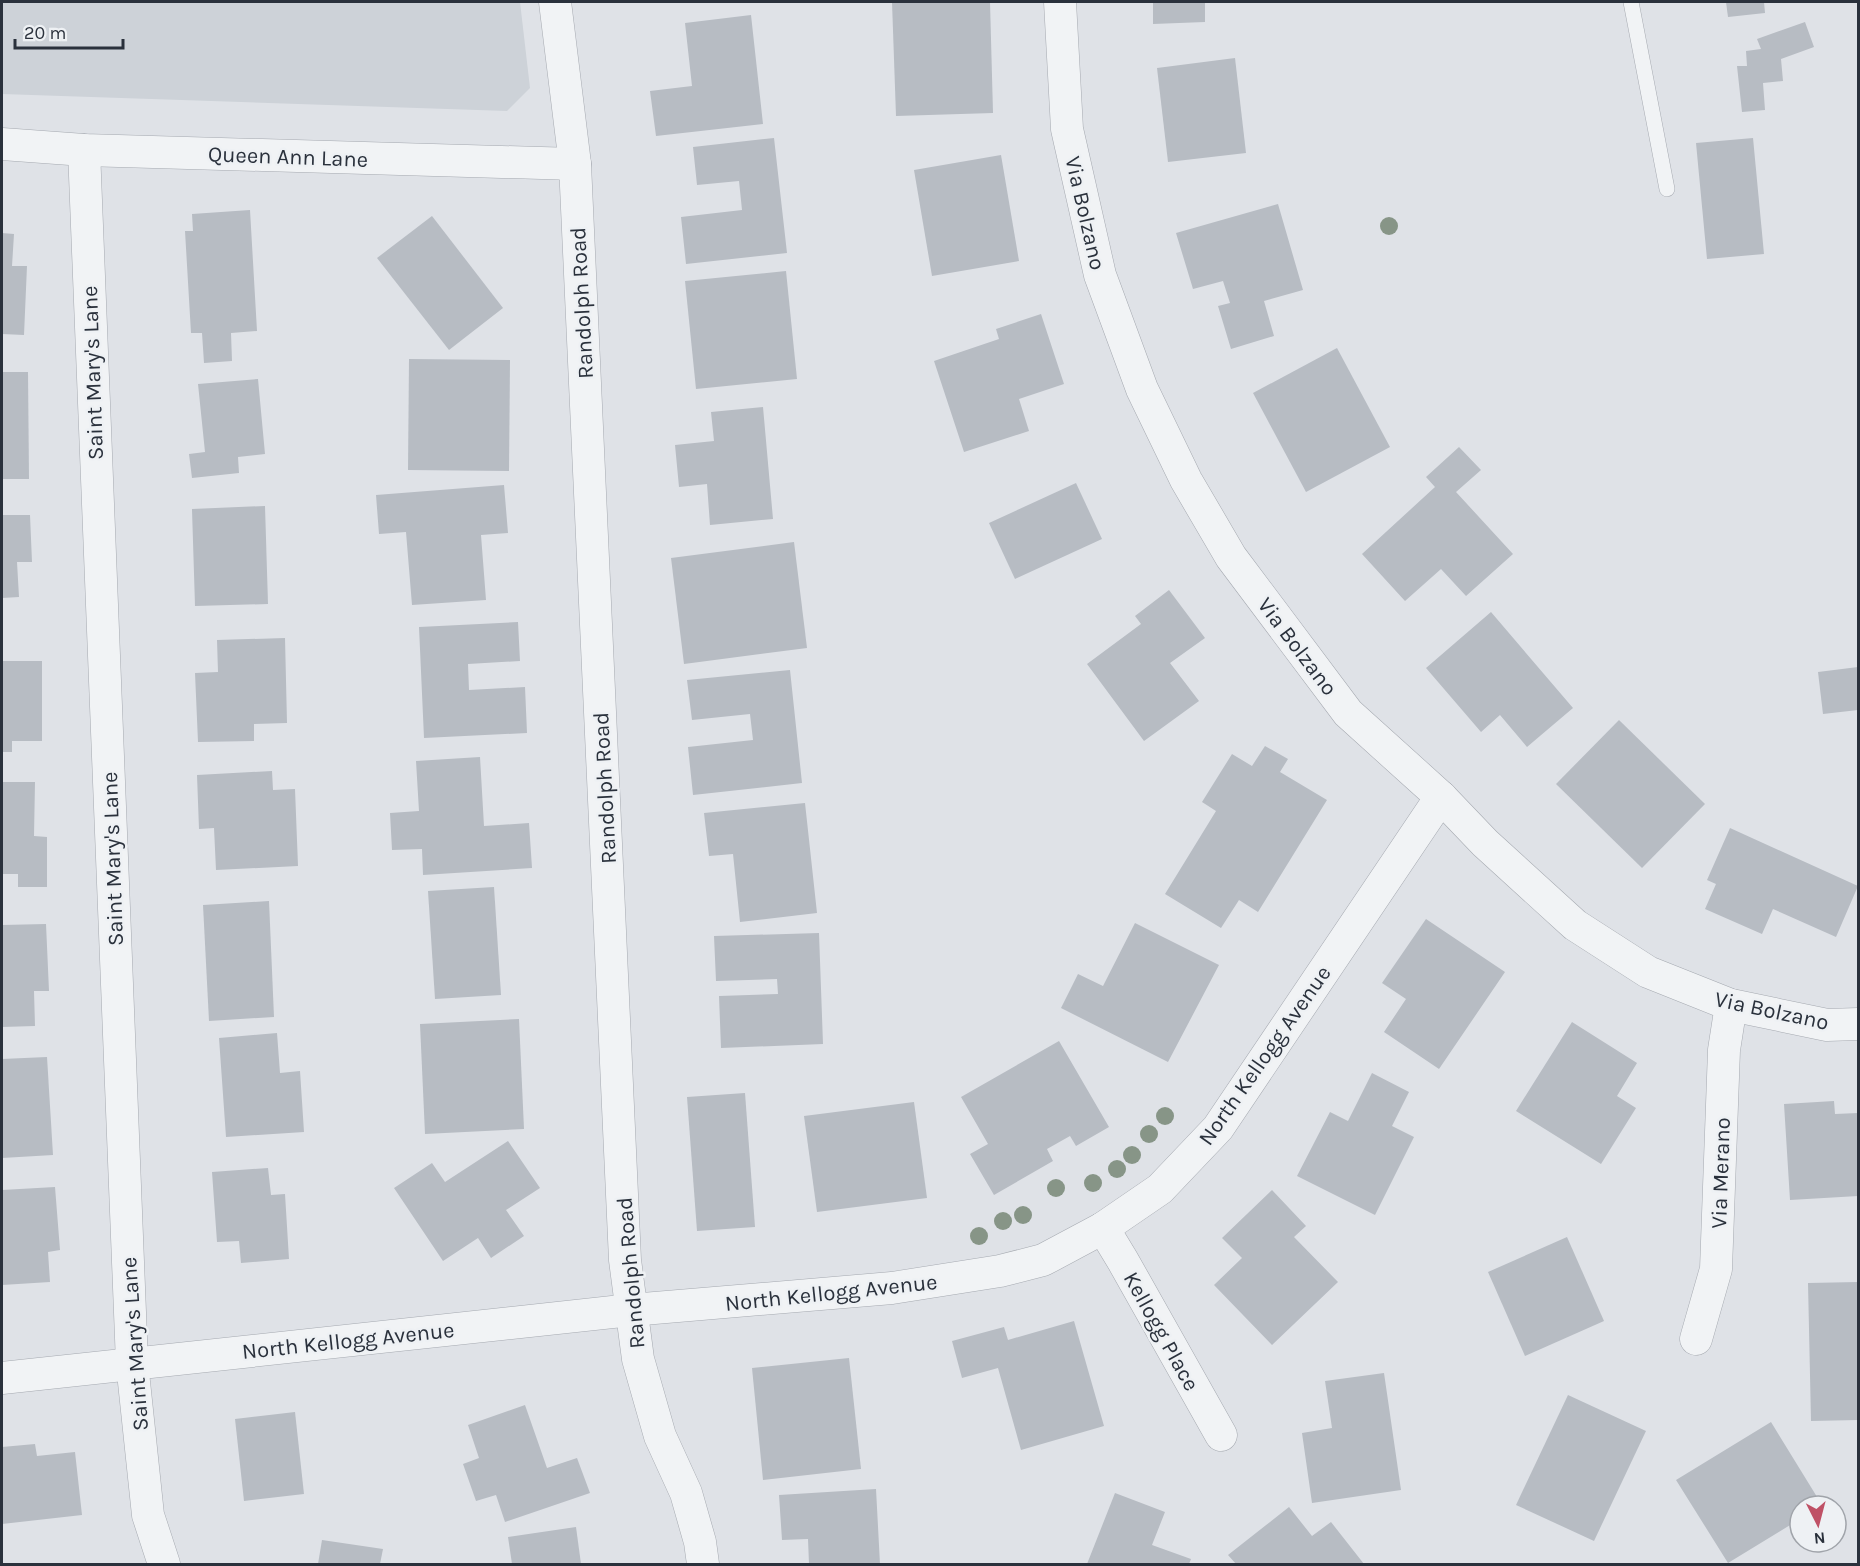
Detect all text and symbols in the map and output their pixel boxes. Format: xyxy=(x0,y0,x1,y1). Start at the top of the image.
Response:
scale bar xyxy=(15,12,123,50)
text: 20 m xyxy=(24,22,66,44)
street label: Queen Ann Lane xyxy=(207,141,368,173)
street label: Via Bolzano xyxy=(1059,154,1111,273)
street label: Randolph Road xyxy=(565,226,599,380)
street label: Saint Mary's Lane xyxy=(77,285,109,461)
street label: Via Bolzano xyxy=(1252,592,1342,701)
street label: Randolph Road xyxy=(588,711,622,865)
street label: Saint Mary's Lane xyxy=(97,771,129,947)
street label: North Kellogg Avenue xyxy=(1193,961,1337,1150)
street label: Via Bolzano xyxy=(1712,986,1831,1036)
street label: Via Merano xyxy=(1706,1117,1736,1229)
street label: Randolph Road xyxy=(611,1196,651,1350)
street label: Saint Mary's Lane xyxy=(116,1256,154,1432)
street label: Kellogg Place xyxy=(1118,1267,1205,1396)
street label: North Kellogg Avenue xyxy=(724,1269,939,1317)
street label: North Kellogg Avenue xyxy=(241,1317,456,1365)
north arrow xyxy=(1788,1494,1848,1554)
text: N xyxy=(1813,1528,1826,1548)

